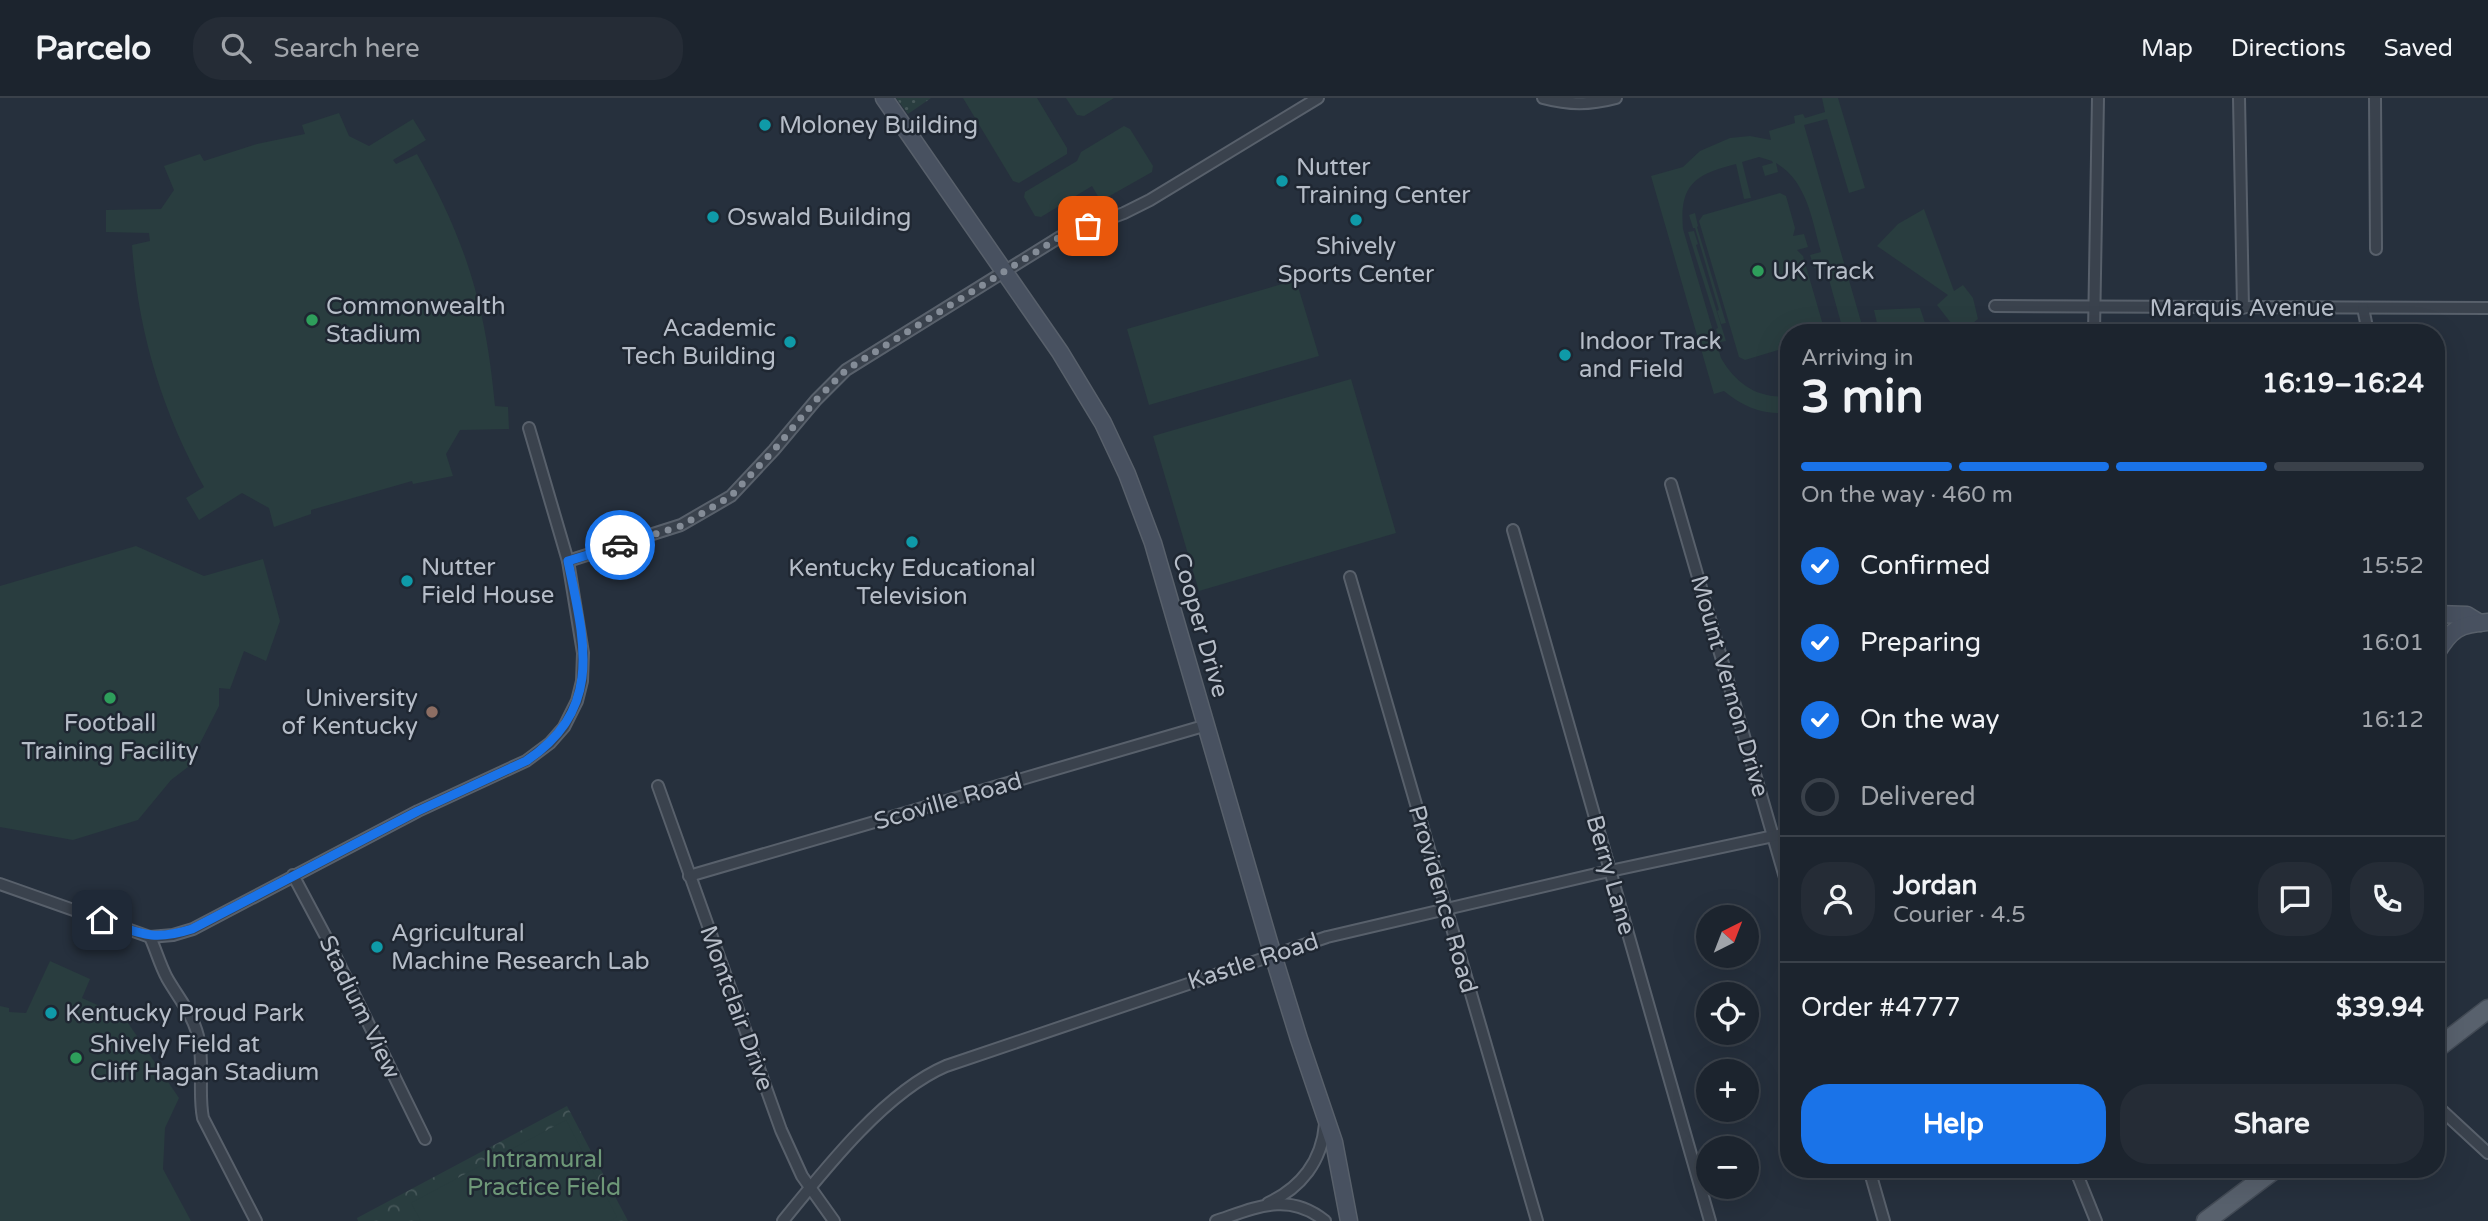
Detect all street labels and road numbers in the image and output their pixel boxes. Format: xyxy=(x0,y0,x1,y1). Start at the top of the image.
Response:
street label: Marquis Avenue xyxy=(2150,294,2334,323)
street label: Cooper Drive xyxy=(1166,550,1235,701)
street label: Mount Vernon Drive xyxy=(1684,572,1775,800)
street label: Scoville Road xyxy=(871,766,1026,836)
street label: Providence Road xyxy=(1402,802,1483,996)
street label: Berry Lane xyxy=(1580,812,1641,938)
street label: Montclair Drive xyxy=(693,922,780,1095)
street label: Kastle Road xyxy=(1184,927,1322,996)
street label: Stadium View xyxy=(312,931,407,1084)

